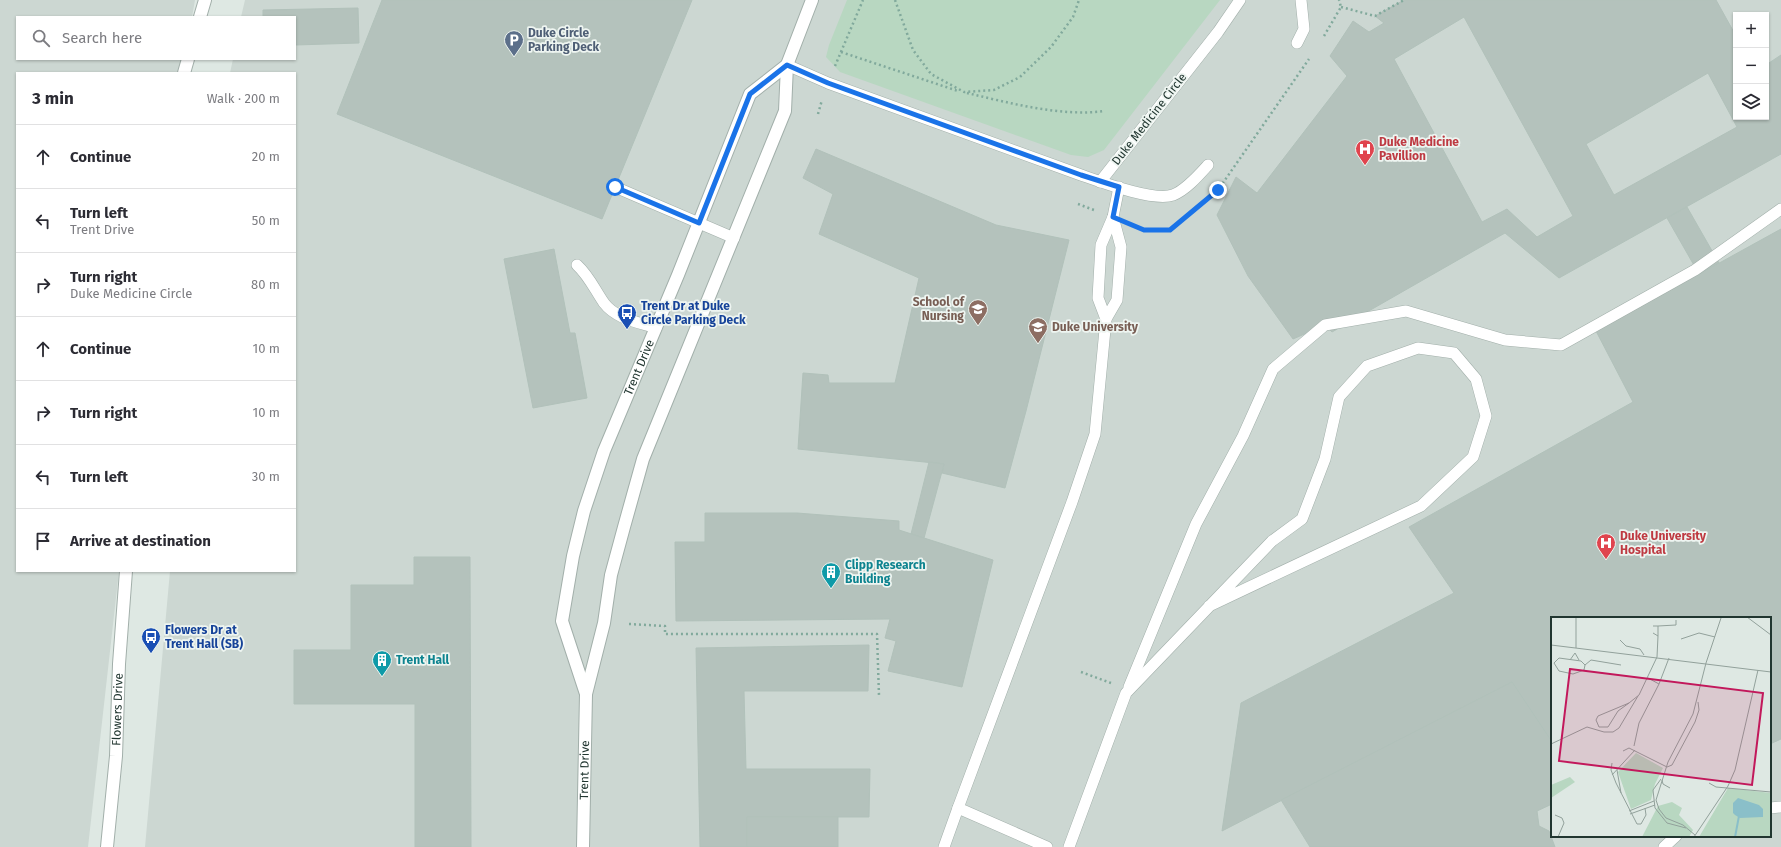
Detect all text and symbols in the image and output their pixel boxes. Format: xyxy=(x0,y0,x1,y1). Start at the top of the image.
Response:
map controls xyxy=(1733,12,1769,120)
button: + xyxy=(1733,12,1769,48)
search box xyxy=(16,16,296,60)
place label: Duke Circle Parking Deck xyxy=(528,26,600,54)
icon: search xyxy=(30,27,52,49)
text: Search here xyxy=(62,29,142,47)
parking icon: Duke Circle Parking Deck xyxy=(503,29,525,57)
button: − xyxy=(1733,48,1769,84)
street label: Duke Medicine Circle xyxy=(1109,70,1189,168)
button: layers xyxy=(1733,84,1769,120)
text: 3 min xyxy=(32,88,74,109)
text: Walk · 200 m xyxy=(207,91,280,106)
place label: Duke Medicine Pavillion xyxy=(1379,135,1459,163)
hospital icon: Duke Medicine Pavillion xyxy=(1354,138,1376,166)
icon: ahead xyxy=(32,146,54,168)
text: Continue xyxy=(70,148,131,166)
text: 20 m xyxy=(252,149,280,164)
route start xyxy=(606,178,624,196)
route end xyxy=(1209,181,1227,199)
text: Turn left xyxy=(70,204,128,222)
icon: left xyxy=(32,210,54,232)
text: 50 m xyxy=(252,213,280,228)
text: Trent Drive xyxy=(70,222,134,237)
text: Turn right xyxy=(70,268,137,286)
icon: right xyxy=(32,274,54,296)
text: 80 m xyxy=(251,277,280,292)
text: Duke Medicine Circle xyxy=(70,286,192,301)
place label: School of Nursing xyxy=(913,295,966,323)
school or university icon: School of Nursing xyxy=(967,298,989,326)
place label: Trent Dr at Duke Circle Parking Deck xyxy=(641,299,746,327)
bus stop icon: Trent Dr at Duke Circle Parking Deck xyxy=(616,302,638,330)
school or university icon: Duke University xyxy=(1027,316,1049,344)
place label: Duke University xyxy=(1052,320,1139,334)
street label: Trent Drive xyxy=(621,337,657,398)
icon: ahead xyxy=(32,338,54,360)
text: Continue xyxy=(70,340,131,358)
text: 10 m xyxy=(253,341,280,356)
icon: right xyxy=(32,402,54,424)
text: Turn right xyxy=(70,404,137,422)
text: 10 m xyxy=(253,405,280,420)
icon: left xyxy=(32,466,54,488)
text: Turn left xyxy=(70,468,128,486)
text: 30 m xyxy=(252,469,280,484)
place label: Duke University Hospital xyxy=(1620,529,1707,557)
icon: arrive xyxy=(32,530,54,552)
text: Arrive at destination xyxy=(70,532,211,550)
hospital icon: Duke University Hospital xyxy=(1595,532,1617,560)
place label: Clipp Research Building xyxy=(845,558,926,586)
building icon: Clipp Research Building xyxy=(820,561,842,589)
inset map xyxy=(1551,617,1771,837)
place label: Flowers Dr at Trent Hall (SB) xyxy=(165,623,243,651)
bus stop icon: Flowers Dr at Trent Hall (SB) xyxy=(140,626,162,654)
building icon: Trent Hall xyxy=(371,649,393,677)
place label: Trent Hall xyxy=(396,653,450,667)
street label: Flowers Drive xyxy=(109,673,126,746)
street label: Trent Drive xyxy=(577,740,592,800)

